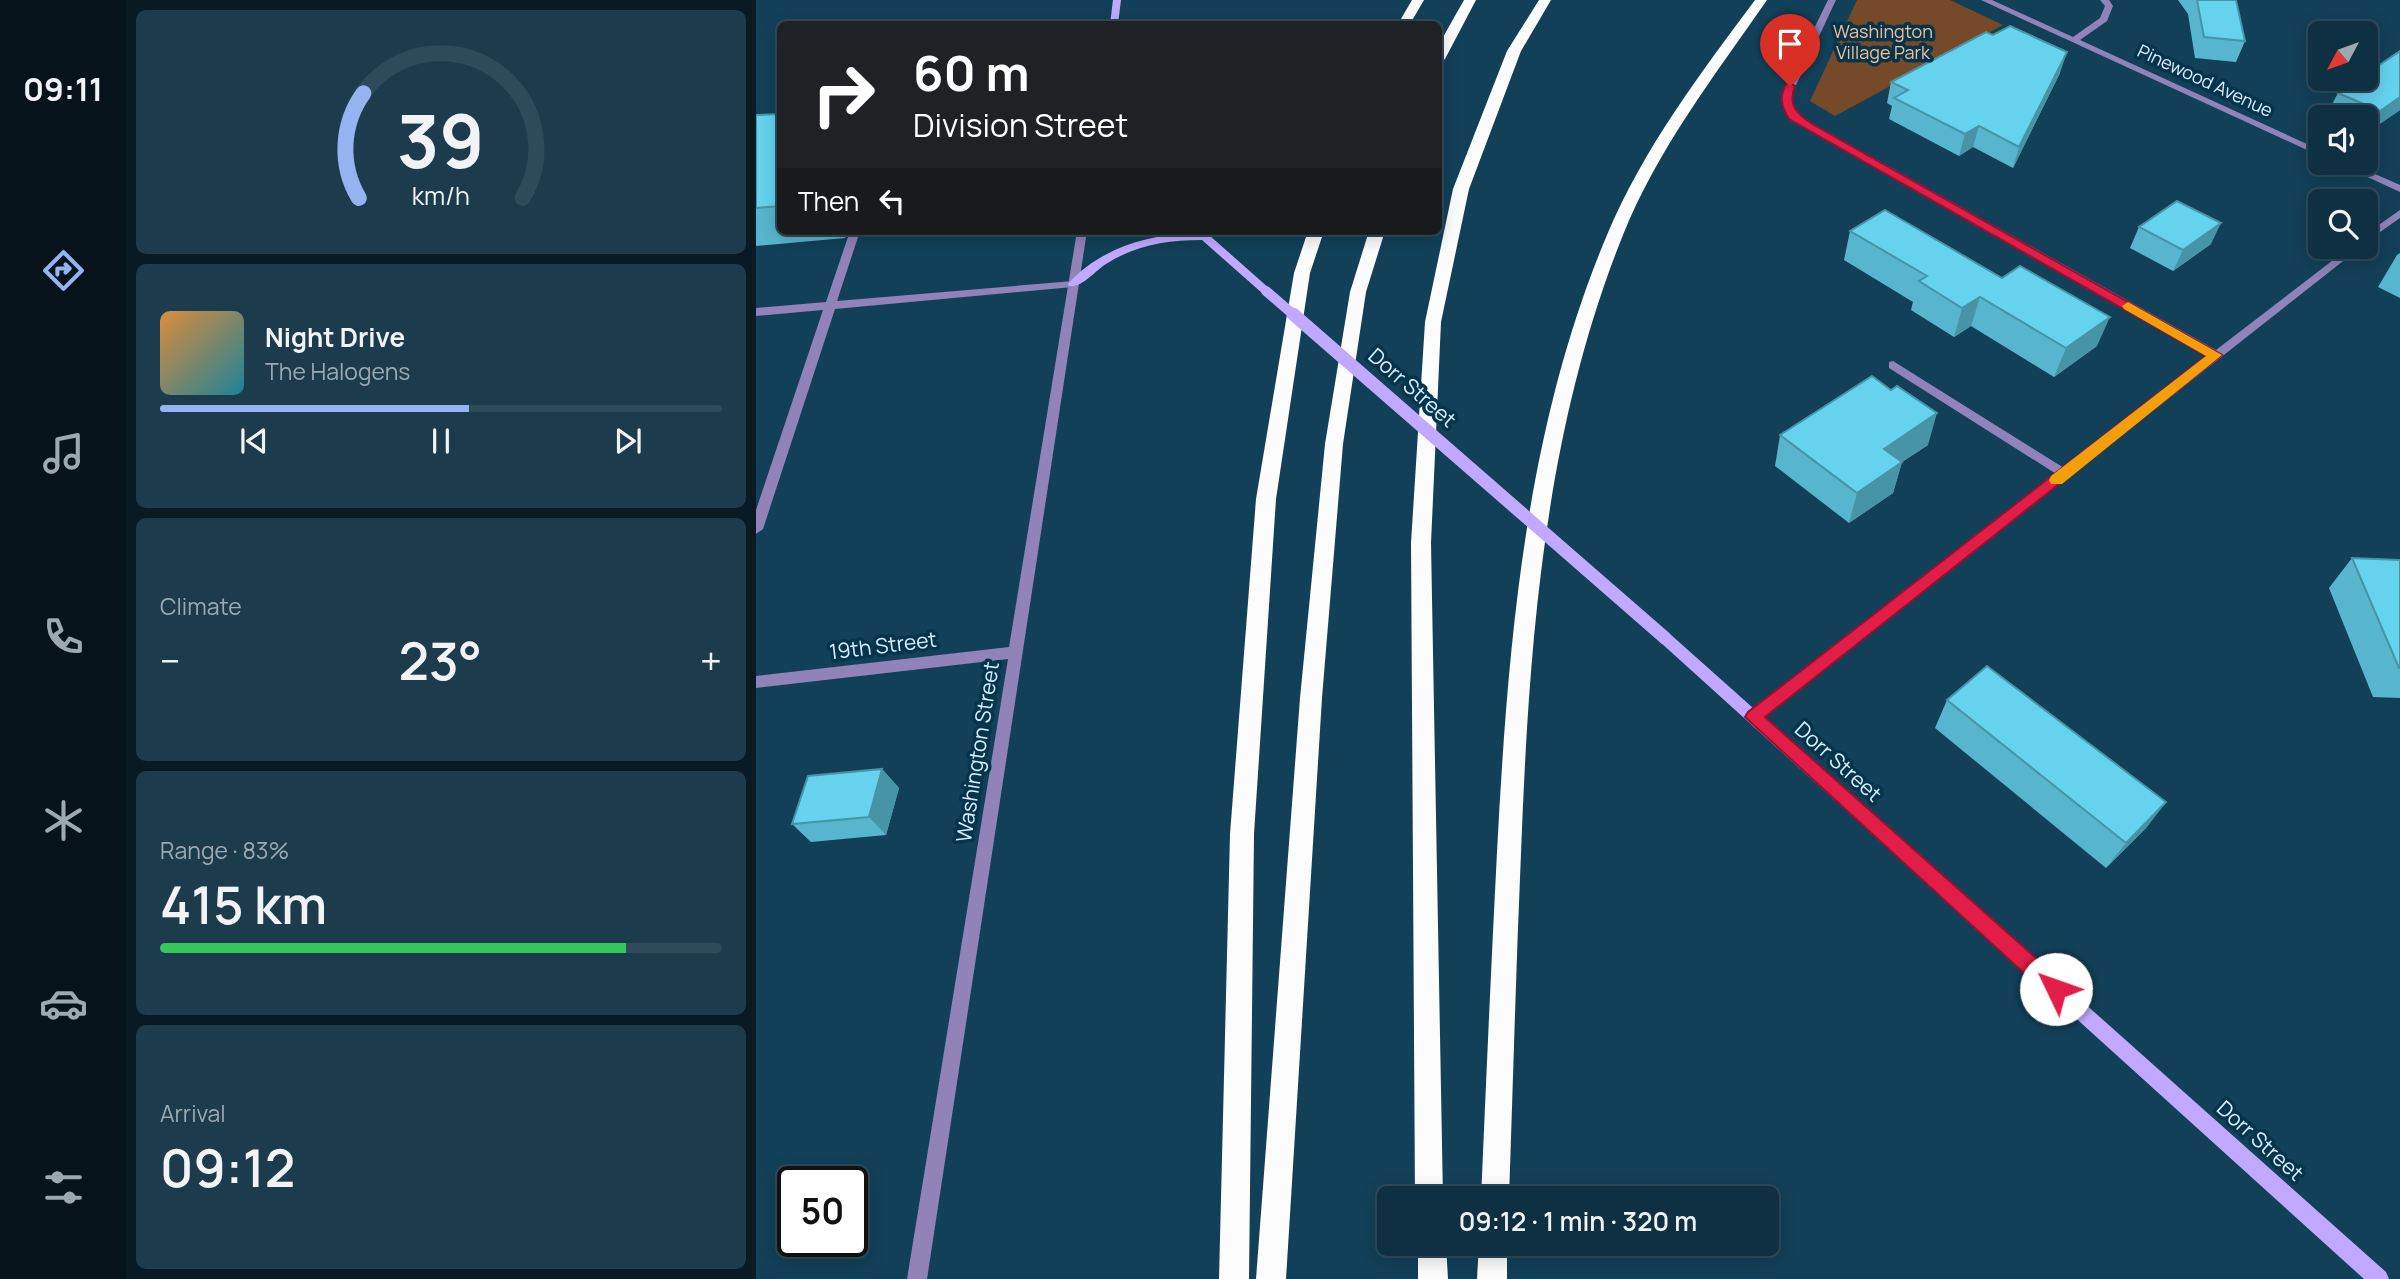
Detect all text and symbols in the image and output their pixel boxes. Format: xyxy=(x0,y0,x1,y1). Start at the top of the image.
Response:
pin xyxy=(1760,14,1820,86)
park label: Washington Village Park xyxy=(1833,19,1933,64)
north arrow xyxy=(2308,21,2378,91)
map controls xyxy=(2308,21,2378,259)
icon: arrive xyxy=(1771,25,1809,63)
street label: Pinewood Avenue xyxy=(2134,38,2277,122)
text: 60 m xyxy=(913,39,1030,106)
icon: right xyxy=(798,49,889,140)
text: 09:11 xyxy=(23,67,103,111)
text: 39 xyxy=(397,90,485,190)
text: Division Street xyxy=(913,103,1128,147)
button: sound xyxy=(2308,105,2378,175)
text: km/h xyxy=(412,178,470,213)
icon: left xyxy=(873,182,911,220)
text: Then xyxy=(798,183,859,219)
button: search xyxy=(2308,189,2378,259)
icon: directions xyxy=(39,246,88,295)
text: Night Drive xyxy=(265,319,405,355)
street label: Dorr Street xyxy=(1363,341,1462,433)
text: The Halogens xyxy=(265,355,410,387)
icon: previous xyxy=(235,422,273,460)
icon: pause xyxy=(422,422,460,460)
icon: next xyxy=(609,422,647,460)
icon: music xyxy=(39,429,88,478)
text: Climate xyxy=(160,590,242,622)
icon: phone xyxy=(39,612,88,661)
text: 23° xyxy=(398,625,482,696)
street label: 19th Street xyxy=(828,625,938,665)
text: − xyxy=(160,634,181,686)
text: + xyxy=(700,634,722,686)
street label: Washington Street xyxy=(949,660,1005,844)
street label: Dorr Street xyxy=(1789,715,1888,808)
icon: climate xyxy=(39,796,88,845)
text: Range · 83% xyxy=(160,834,289,866)
text: 415 km xyxy=(160,869,327,940)
position arrow xyxy=(2019,952,2093,1026)
icon: car xyxy=(39,979,88,1028)
street label: Dorr Street xyxy=(2211,1094,2310,1187)
text: Arrival xyxy=(160,1097,226,1129)
text: 09:12 xyxy=(160,1132,295,1203)
icon: filters xyxy=(39,1163,88,1212)
speed limit sign: 50 xyxy=(777,1166,868,1257)
text: 09:12 · 1 min · 320 m xyxy=(1459,1203,1697,1239)

